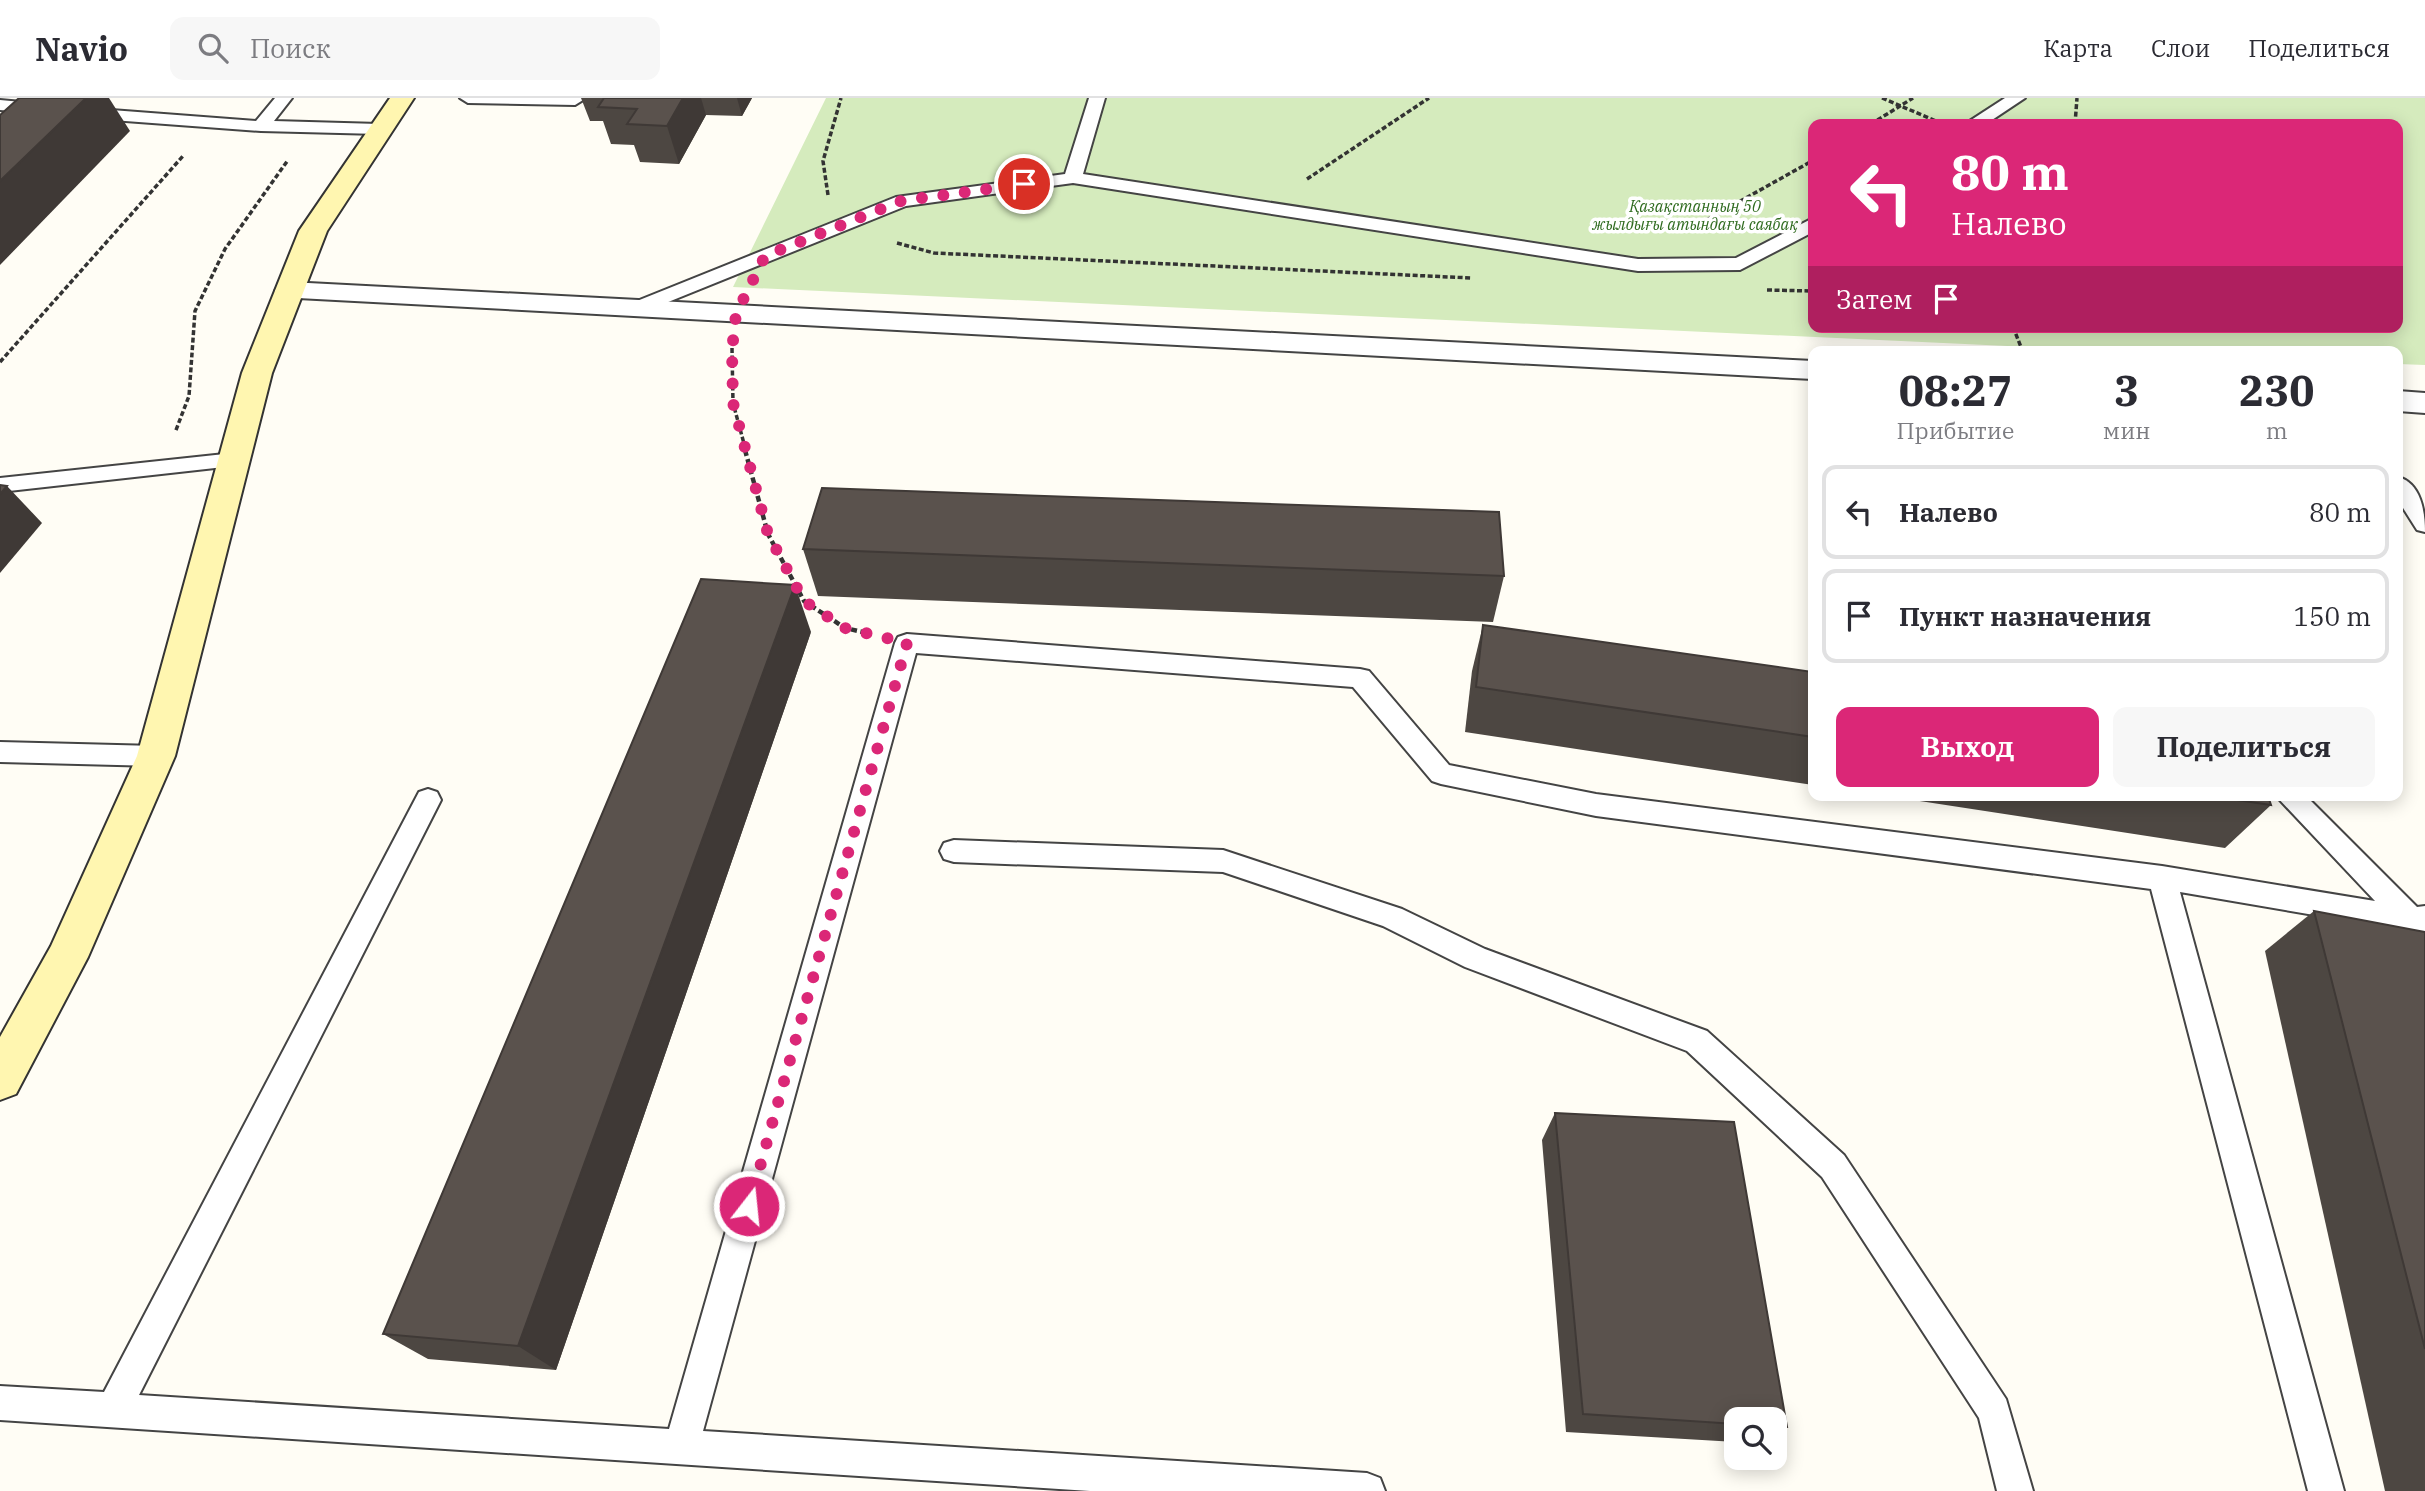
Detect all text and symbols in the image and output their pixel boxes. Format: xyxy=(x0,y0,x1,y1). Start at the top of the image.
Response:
search box xyxy=(170,17,660,80)
text: Navio xyxy=(35,27,128,70)
icon: search xyxy=(194,29,232,67)
text: Поиск xyxy=(250,31,331,65)
text: Карта xyxy=(2043,32,2113,64)
text: Слои xyxy=(2151,32,2210,64)
text: Поделиться xyxy=(2248,32,2390,64)
text: 80 m xyxy=(1951,140,2069,203)
icon: left xyxy=(1836,147,1927,238)
pin xyxy=(994,154,1054,214)
icon: arrive xyxy=(1005,165,1043,203)
park label: Қазақстанның 50 жылдығы атындағы саябақ xyxy=(1591,196,1798,234)
text: Налево xyxy=(1951,202,2067,244)
icon: arrive xyxy=(1927,280,1965,318)
text: Затем xyxy=(1836,282,1913,316)
text: 08:27 xyxy=(1899,363,2012,418)
text: 3 xyxy=(2114,363,2139,418)
text: 230 xyxy=(2239,363,2315,418)
text: Прибытие xyxy=(1896,415,2014,445)
text: мин xyxy=(2103,415,2151,445)
text: m xyxy=(2266,415,2288,445)
icon: left xyxy=(1840,493,1878,531)
text: Налево xyxy=(1899,495,1998,529)
text: 80 m xyxy=(2309,495,2371,529)
icon: arrive xyxy=(1840,597,1878,635)
text: Пункт назначения xyxy=(1899,599,2151,633)
text: 150 m xyxy=(2293,599,2371,633)
button: Выход xyxy=(1836,707,2099,787)
button: Поделиться xyxy=(2113,707,2375,787)
position arrow xyxy=(712,1169,786,1243)
map controls xyxy=(1724,1407,1787,1470)
button: search xyxy=(1724,1407,1787,1470)

